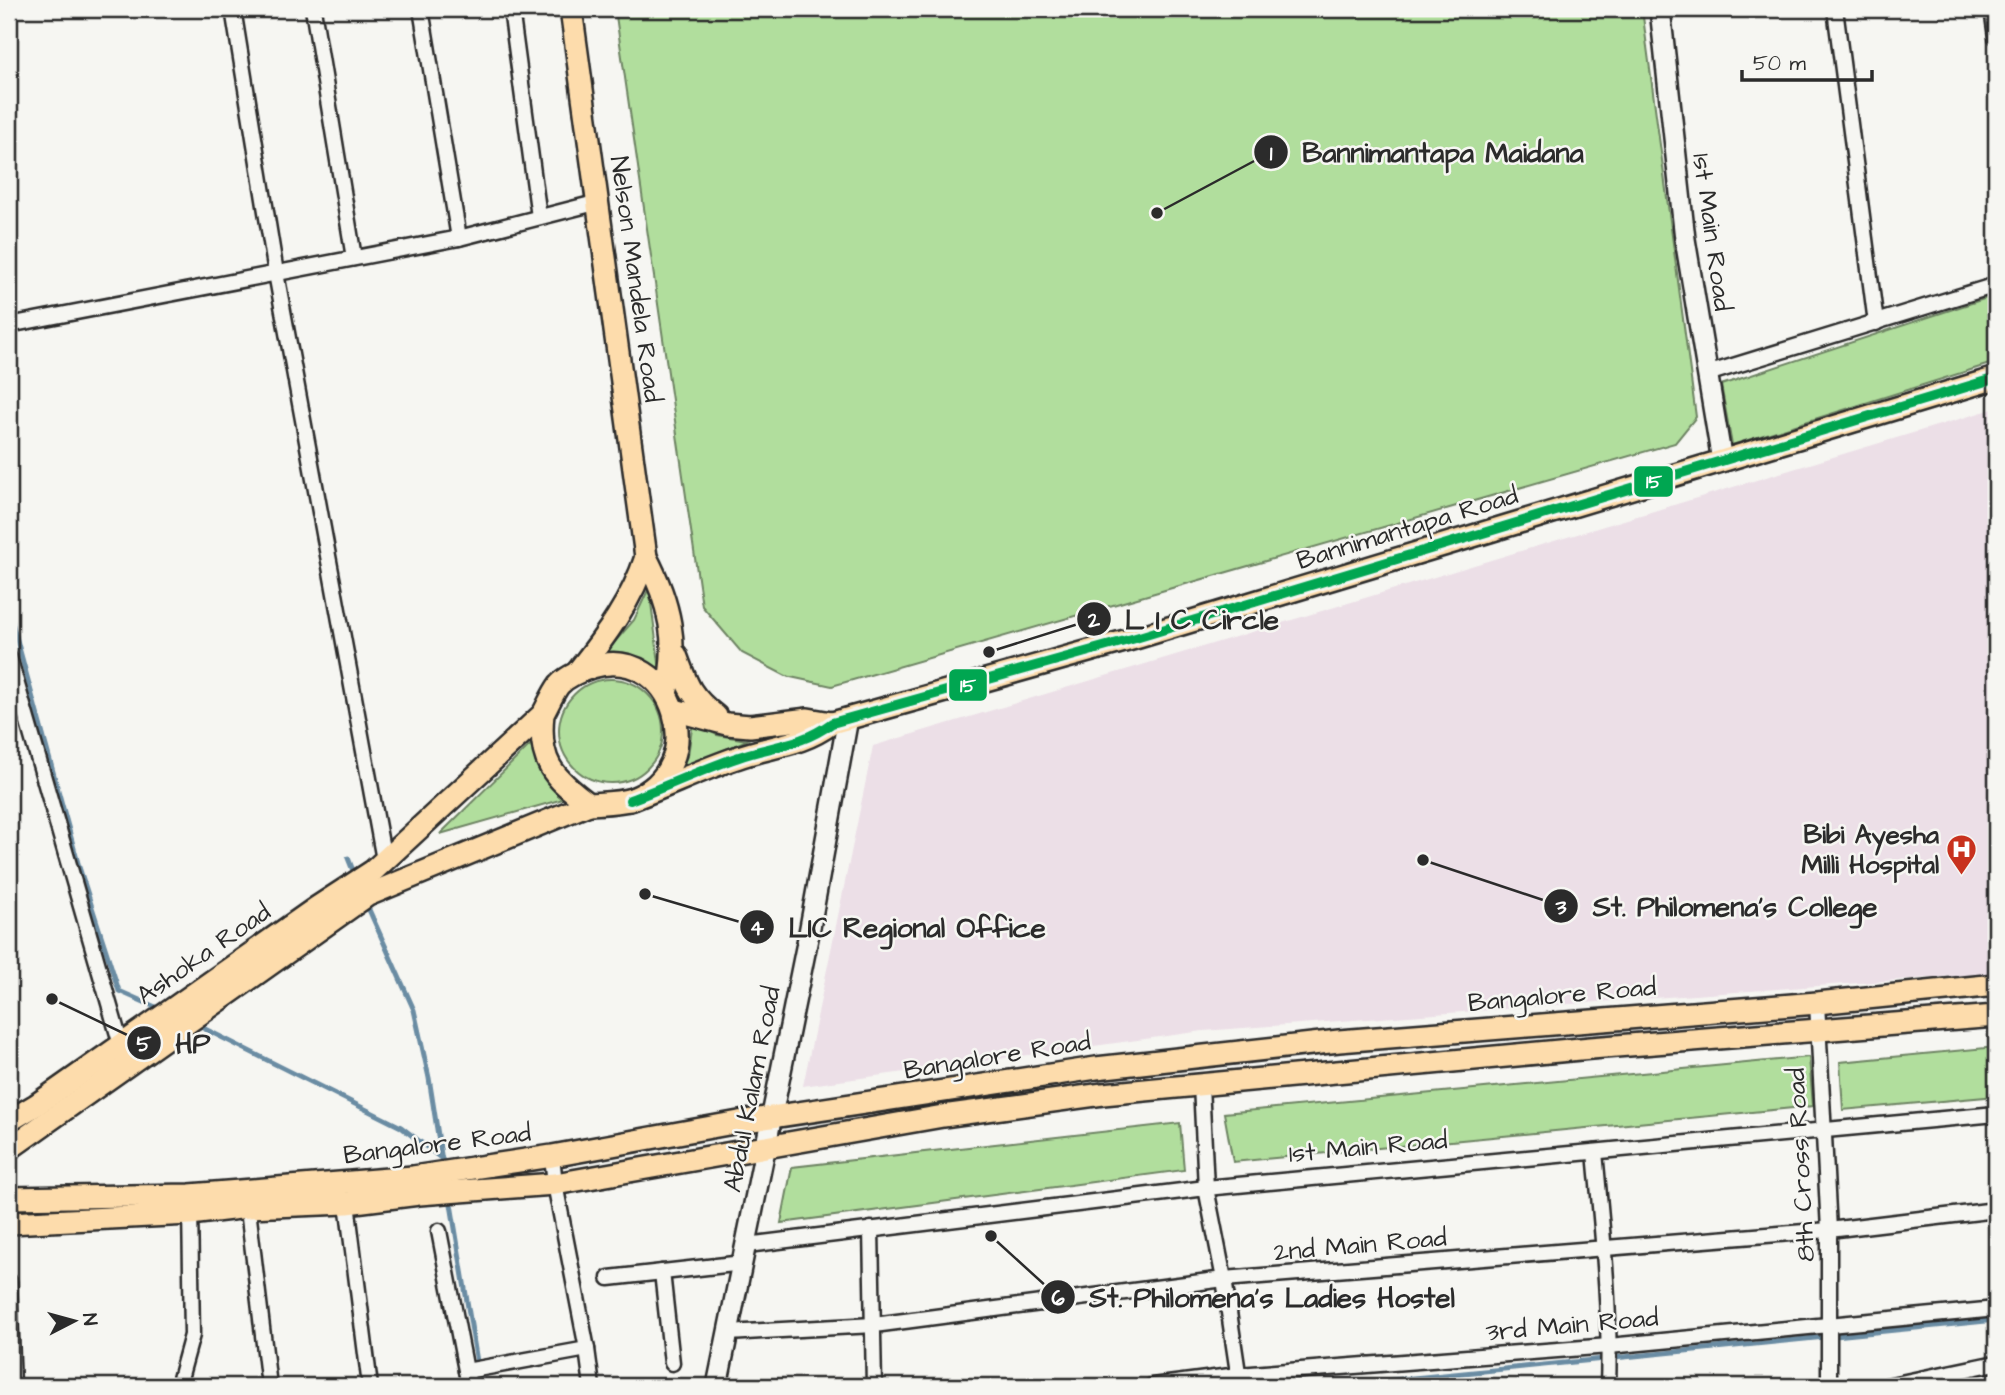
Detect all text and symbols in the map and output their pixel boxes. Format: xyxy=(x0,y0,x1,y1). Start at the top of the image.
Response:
scale bar xyxy=(1742,38,1872,82)
text: 50 m xyxy=(1753,49,1807,78)
callout: Bannimantapa Maidana xyxy=(1253,128,1598,177)
text: Bannimantapa Maidana xyxy=(1302,134,1585,174)
text: 1 xyxy=(1270,139,1273,168)
street label: 1st Main Road xyxy=(1683,151,1741,313)
street label: Nelson Mandela Road xyxy=(601,154,671,404)
line badge: 15 xyxy=(1633,465,1674,498)
text: 15 xyxy=(1646,469,1662,496)
street label: Bannimantapa Road xyxy=(1292,477,1522,579)
callout: L I C Circle xyxy=(1076,595,1293,644)
text: L I C Circle xyxy=(1125,601,1279,640)
text: 2 xyxy=(1087,606,1101,635)
line badge: 15 xyxy=(948,668,988,702)
text: 15 xyxy=(960,673,976,700)
place label: Bibi Ayesha Milli Hospital xyxy=(1801,817,1940,883)
hospital icon: Bibi Ayesha Milli Hospital xyxy=(1945,832,1979,876)
callout: St. Philomena's College xyxy=(1543,882,1891,931)
text: St. Philomena's College xyxy=(1592,888,1877,929)
text: 3 xyxy=(1555,893,1567,922)
street label: Ashoka Road xyxy=(129,894,278,1013)
callout: LIC Regional Office xyxy=(739,903,1059,952)
text: LIC Regional Office xyxy=(788,909,1046,950)
text: 4 xyxy=(750,914,765,943)
street label: Bangalore Road xyxy=(1467,969,1658,1023)
street label: Abdul Kalam Road xyxy=(714,983,790,1195)
callout: HP xyxy=(127,1019,225,1068)
street label: Bangalore Road xyxy=(901,1023,1093,1090)
text: HP xyxy=(176,1025,211,1064)
text: 5 xyxy=(137,1030,153,1059)
street label: 8th Cross Road xyxy=(1778,1067,1824,1263)
street label: Bangalore Road xyxy=(341,1115,533,1175)
street label: 1st Main Road xyxy=(1287,1122,1449,1172)
street label: 2nd Main Road xyxy=(1272,1220,1448,1270)
callout: St. Philomena's Ladies Hostel xyxy=(1040,1273,1469,1322)
text: St. Philomena's Ladies Hostel xyxy=(1088,1279,1455,1318)
text: 6 xyxy=(1051,1284,1065,1313)
north arrow xyxy=(38,1286,108,1356)
street label: 3rd Main Road xyxy=(1484,1300,1660,1350)
text: N xyxy=(75,1312,103,1327)

